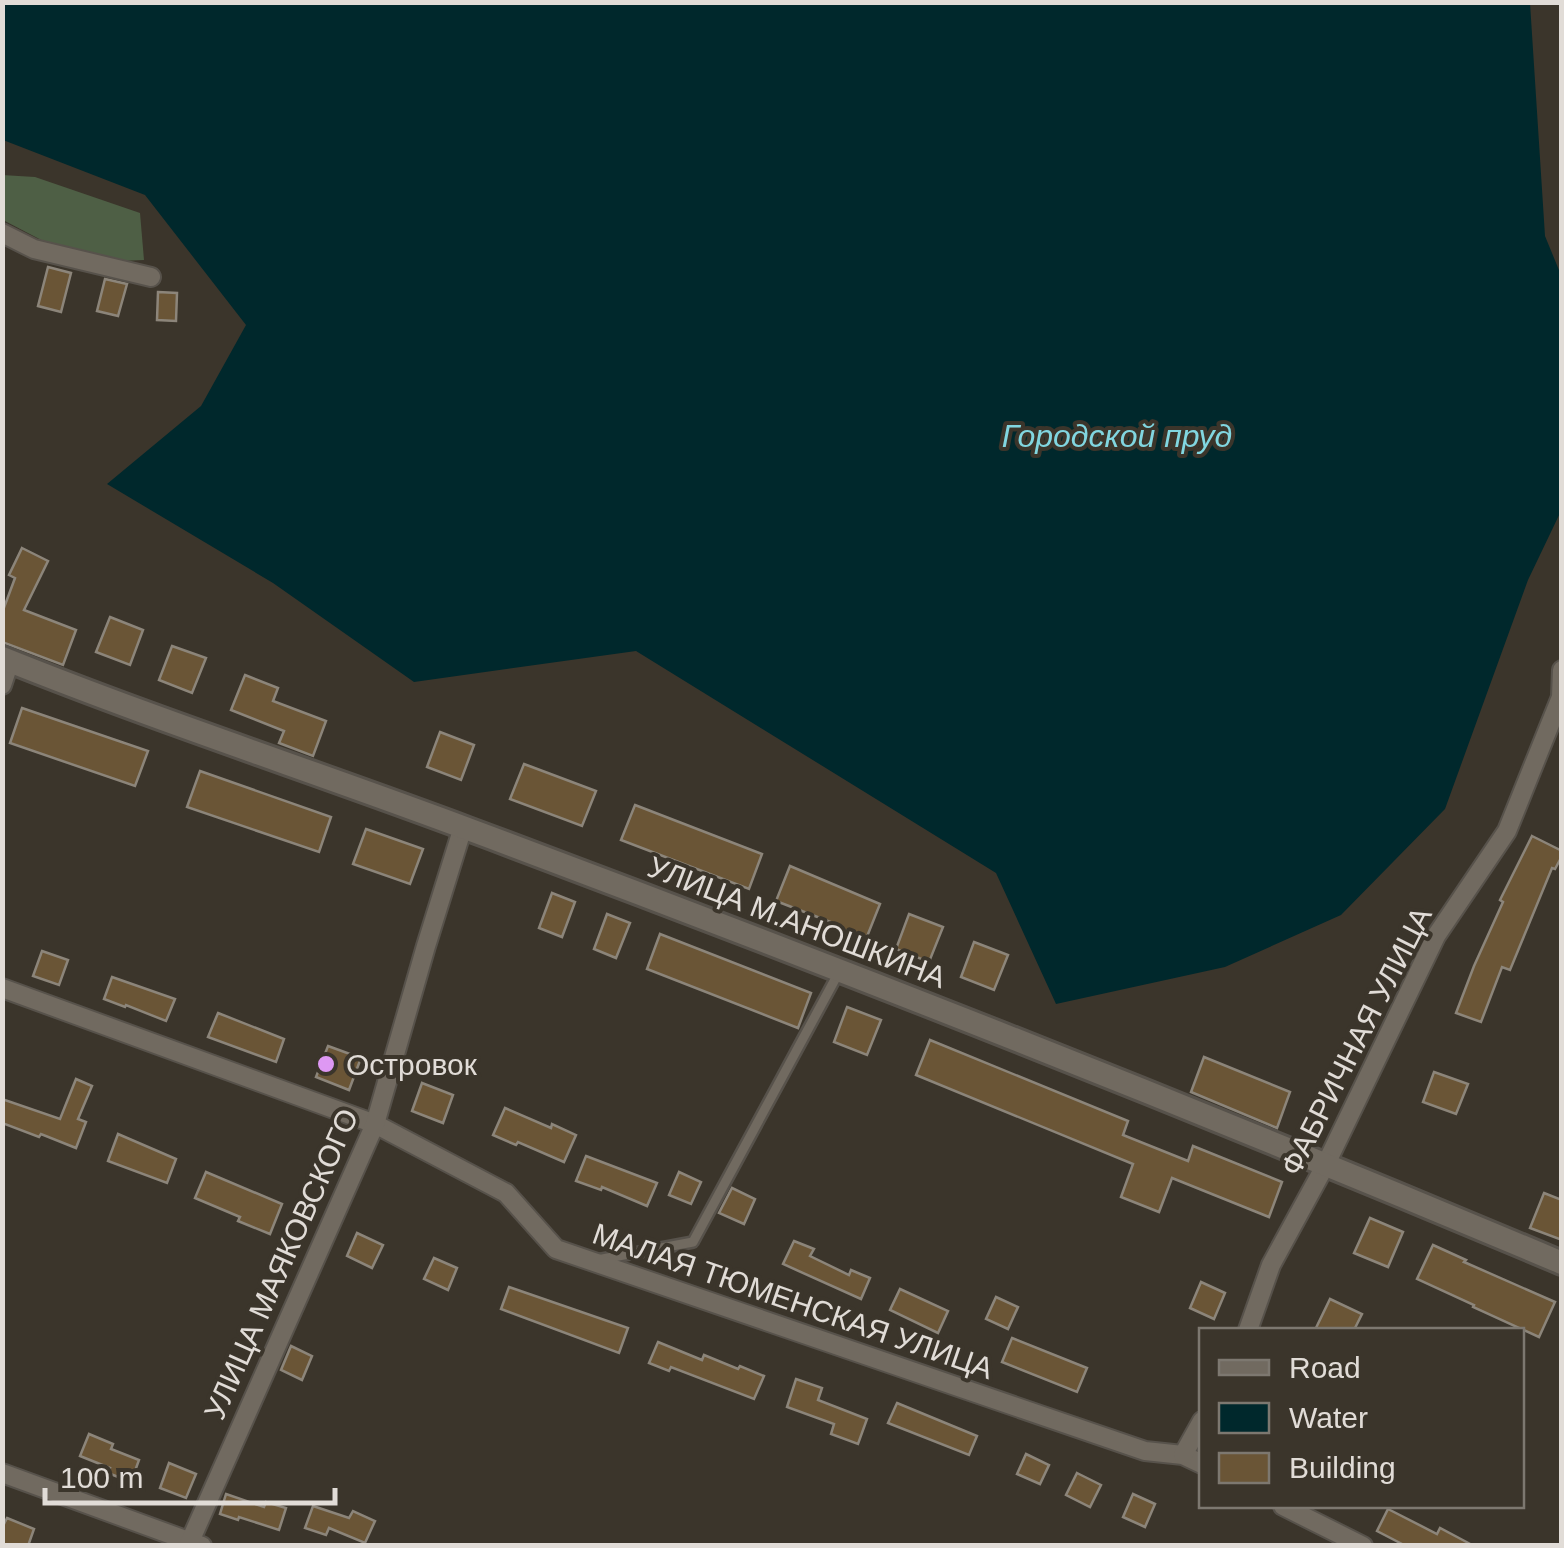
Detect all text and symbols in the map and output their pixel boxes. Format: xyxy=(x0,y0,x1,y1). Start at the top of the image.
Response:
water label: Городской пруд xyxy=(1002,418,1232,454)
street label: УЛИЦА М.АНОШКИНА xyxy=(643,850,951,994)
street label: ФАБРИЧНАЯ УЛИЦА xyxy=(1274,901,1438,1181)
place label: Островок xyxy=(346,1048,478,1081)
marker: Островок xyxy=(315,1053,337,1075)
street label: УЛИЦА МАЯКОВСКОГО xyxy=(198,1104,364,1424)
street label: МАЛАЯ ТЮМЕНСКАЯ УЛИЦА xyxy=(588,1217,998,1385)
legend xyxy=(1199,1328,1524,1508)
text: Road xyxy=(1289,1351,1361,1384)
text: Water xyxy=(1289,1401,1368,1434)
scale bar xyxy=(45,1443,335,1505)
text: Building xyxy=(1289,1451,1396,1484)
text: 100 m xyxy=(60,1461,143,1494)

